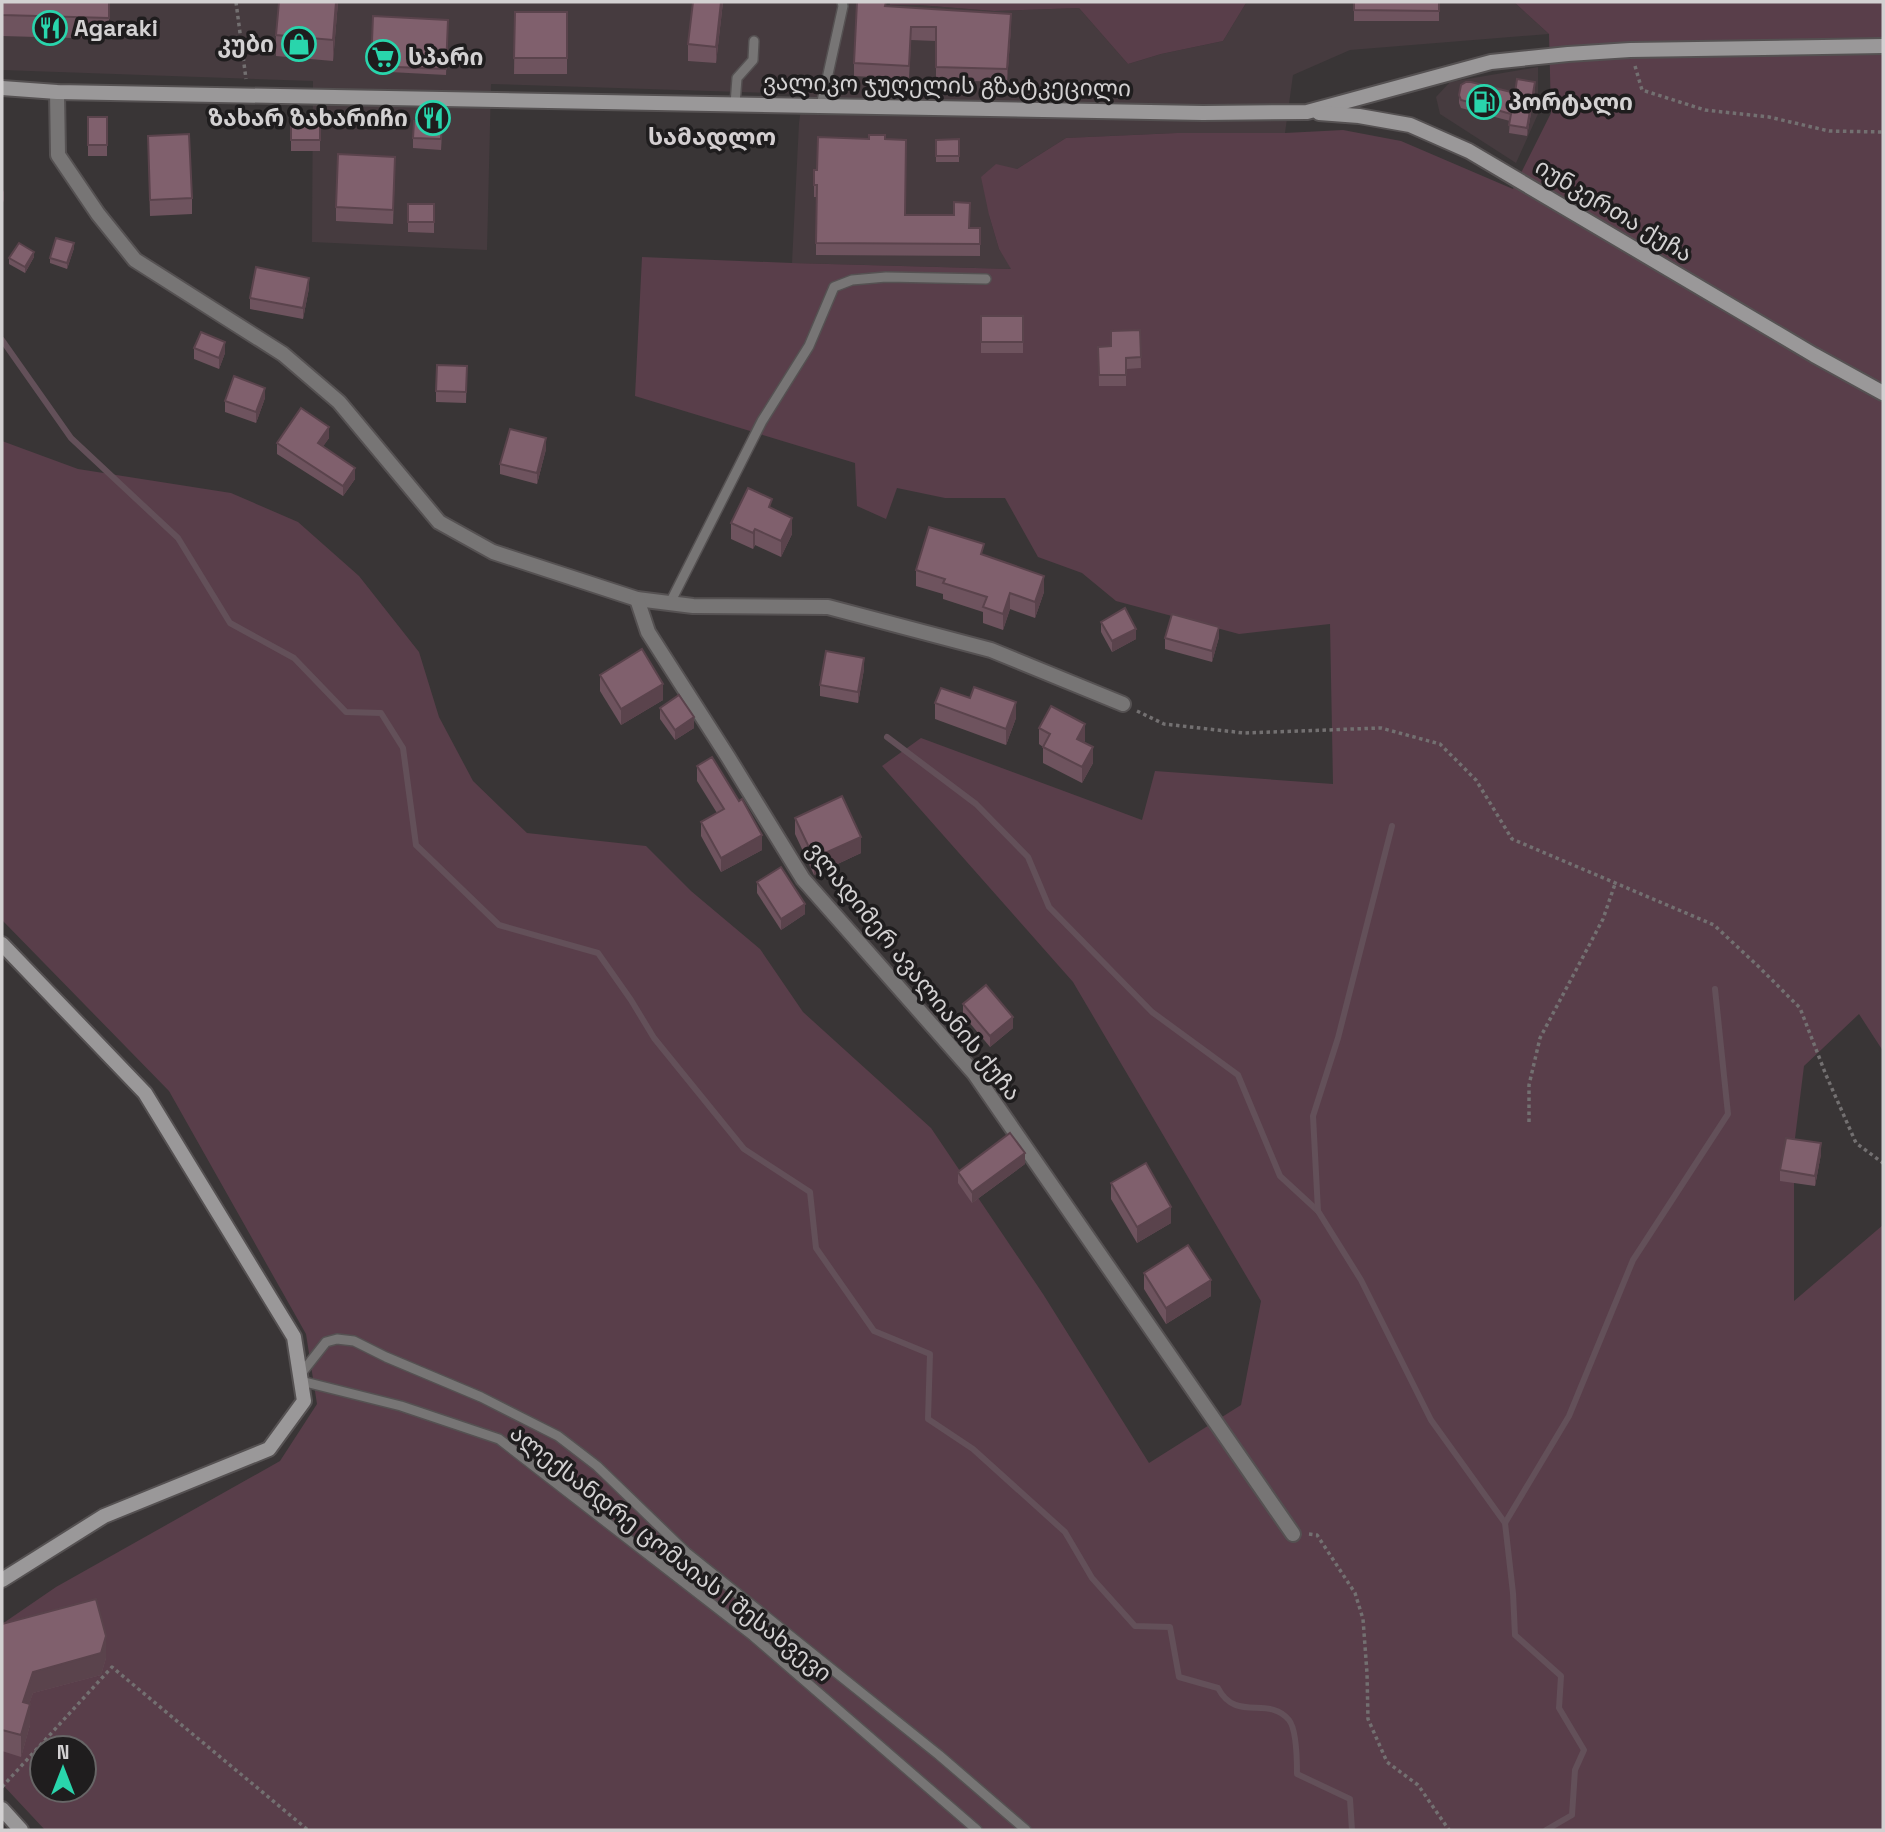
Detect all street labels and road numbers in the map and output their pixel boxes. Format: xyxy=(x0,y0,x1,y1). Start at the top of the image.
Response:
street label: ვალიკო ჯუღელის გზატკეცილი xyxy=(763,67,1131,103)
street label: იუნკერთა ქუჩა xyxy=(1530,151,1698,269)
street label: ვლადიმერ ავალიანის ქუჩა xyxy=(800,835,1028,1107)
street label: ალექსანდრე ცომაიას I შესახვევი xyxy=(504,1418,838,1688)

